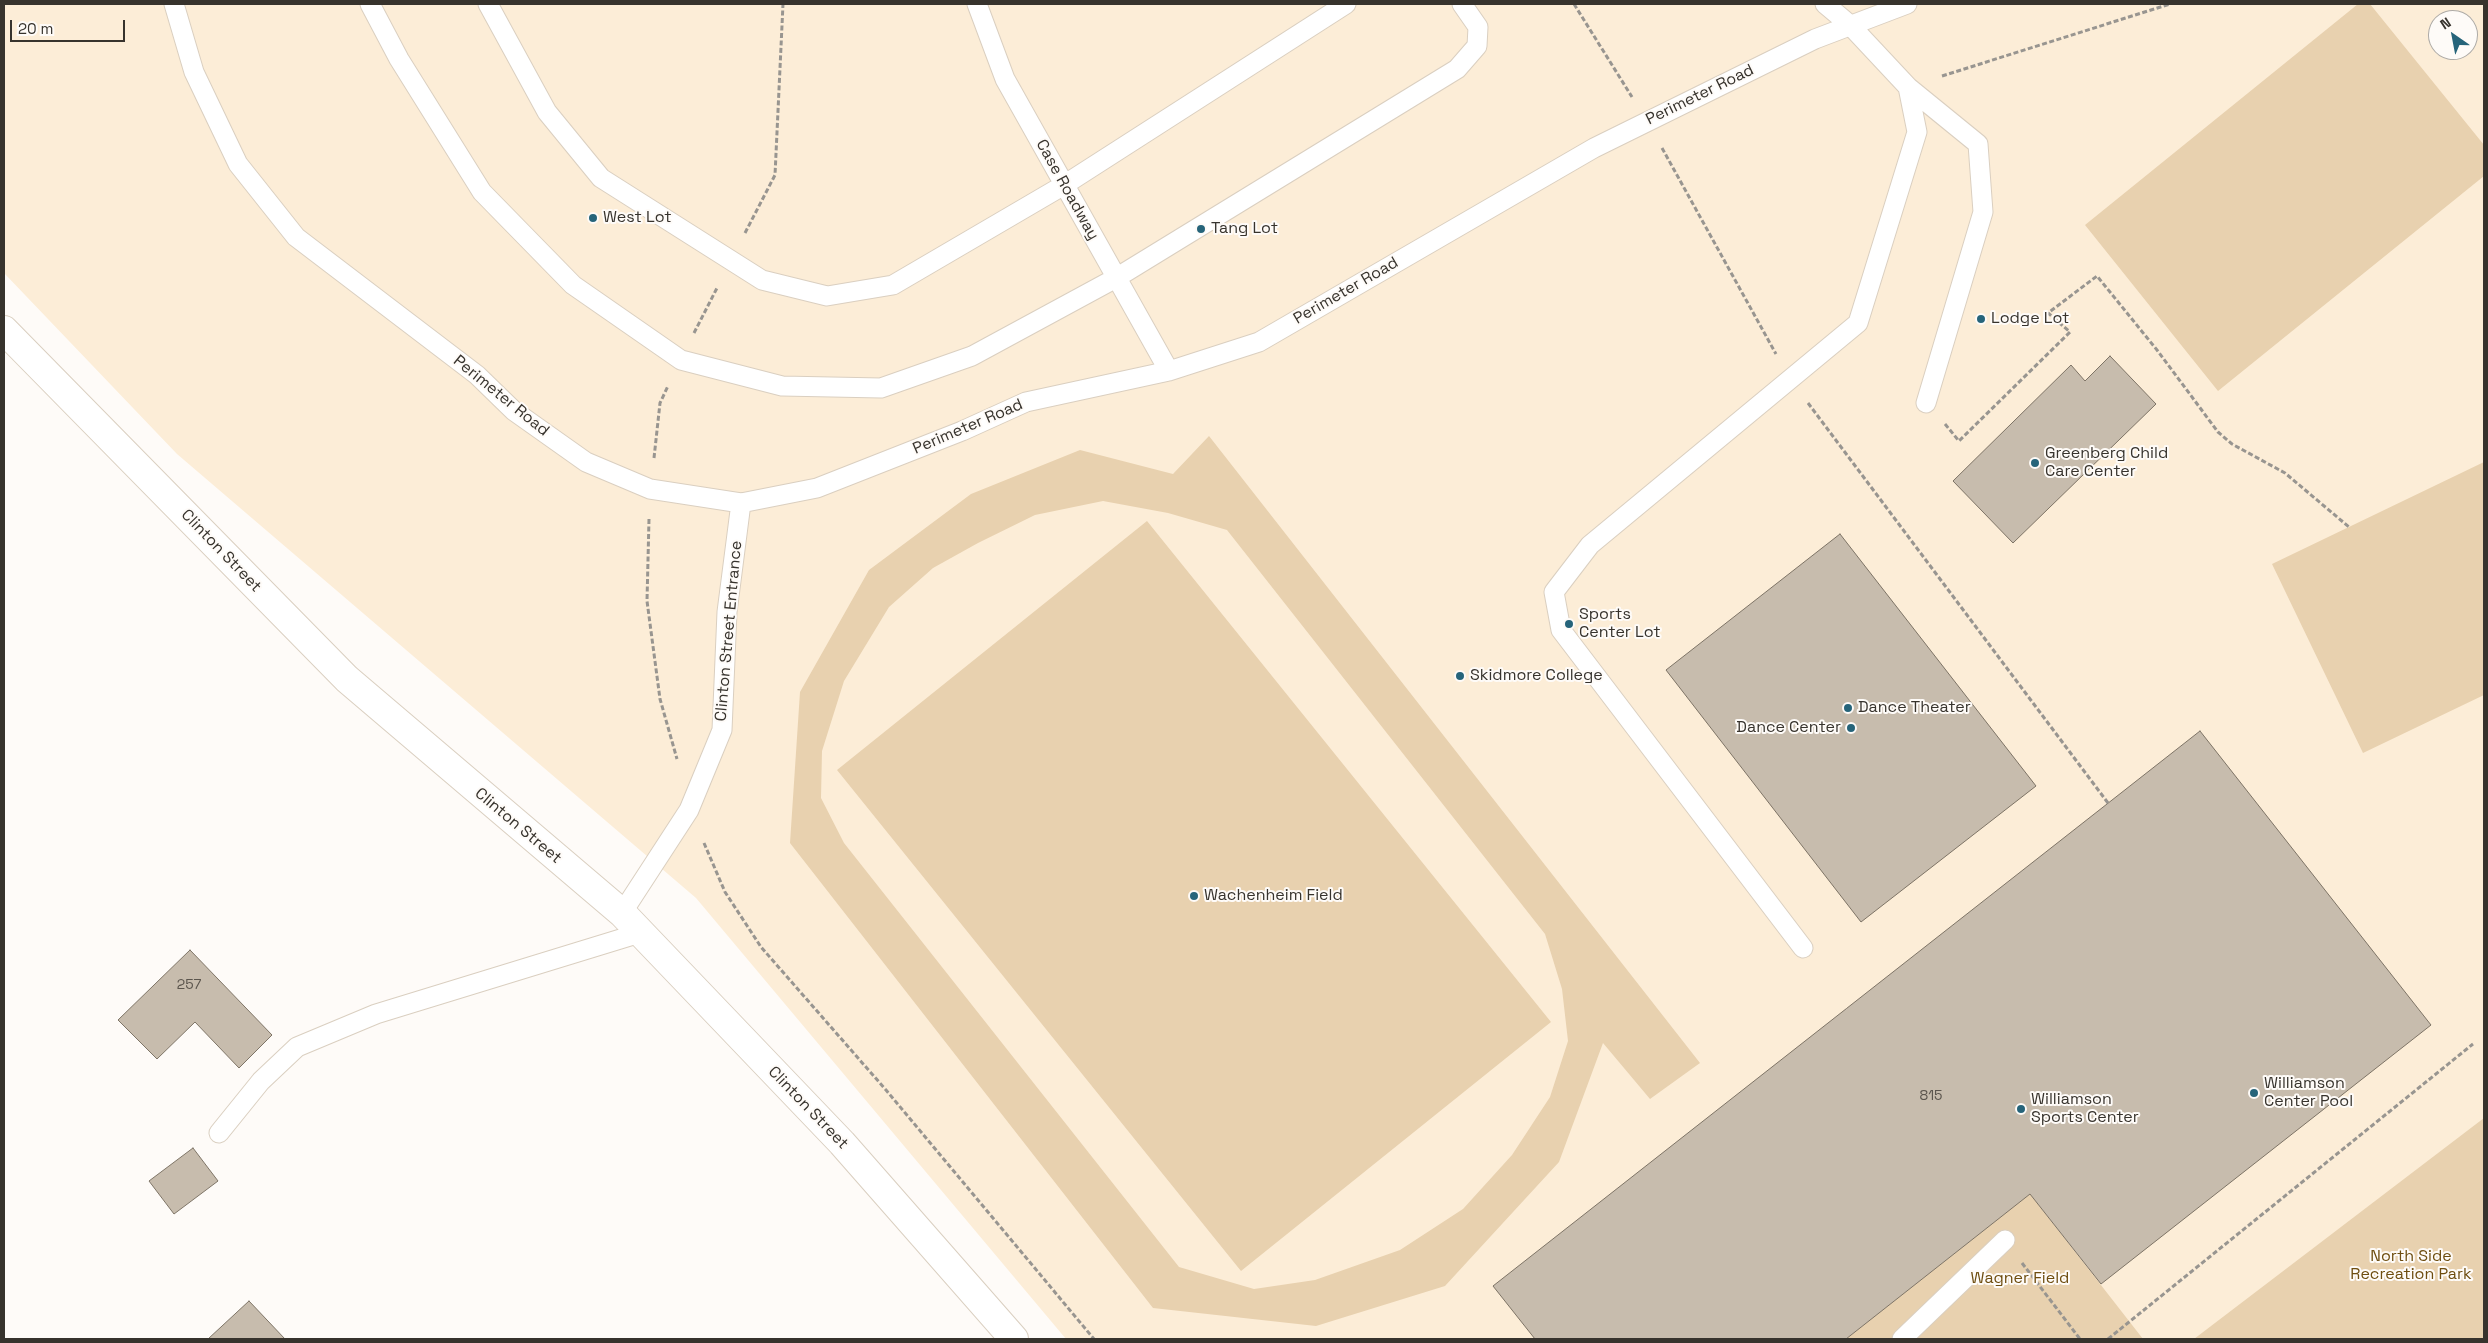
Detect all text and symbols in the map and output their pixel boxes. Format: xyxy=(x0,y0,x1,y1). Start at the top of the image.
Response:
scale bar xyxy=(12,10,128,42)
north arrow xyxy=(2428,10,2478,60)
text: N xyxy=(2437,13,2454,33)
text: 20 m xyxy=(18,19,53,38)
street label: Perimeter Road xyxy=(1643,61,1757,129)
street label: Case Roadway xyxy=(1031,136,1103,244)
place label: West Lot xyxy=(603,208,672,228)
marker: West Lot xyxy=(587,212,599,224)
place label: Tang Lot xyxy=(1211,219,1278,239)
marker: Tang Lot xyxy=(1195,223,1207,235)
street label: Perimeter Road xyxy=(1290,253,1402,329)
place label: Lodge Lot xyxy=(1991,309,2069,329)
marker: Lodge Lot xyxy=(1975,313,1987,325)
street label: Perimeter Road xyxy=(449,352,553,440)
street label: Perimeter Road xyxy=(910,395,1026,459)
place label: Greenberg Child Care Center xyxy=(2045,444,2168,482)
marker: Greenberg Child Care Center xyxy=(2029,457,2041,469)
street label: Clinton Street xyxy=(177,506,265,596)
street label: Clinton Street Entrance xyxy=(712,540,746,722)
place label: Sports Center Lot xyxy=(1579,605,1661,643)
marker: Sports Center Lot xyxy=(1563,618,1575,630)
place label: Skidmore College xyxy=(1470,666,1603,686)
marker: Skidmore College xyxy=(1454,670,1466,682)
place label: Dance Theater xyxy=(1858,698,1971,718)
marker: Dance Theater xyxy=(1842,702,1854,714)
place label: Dance Center xyxy=(1736,718,1841,738)
marker: Dance Center xyxy=(1845,722,1857,734)
street label: Clinton Street xyxy=(471,784,565,868)
place label: Wachenheim Field xyxy=(1204,886,1343,906)
marker: Wachenheim Field xyxy=(1188,890,1200,902)
house number: 257 xyxy=(177,977,201,993)
street label: Clinton Street xyxy=(764,1063,852,1153)
place label: Williamson Center Pool xyxy=(2264,1074,2353,1112)
marker: Williamson Center Pool xyxy=(2248,1087,2260,1099)
house number: 815 xyxy=(1920,1088,1942,1104)
place label: Williamson Sports Center xyxy=(2031,1090,2139,1128)
marker: Williamson Sports Center xyxy=(2015,1103,2027,1115)
park label: North Side Recreation Park xyxy=(2350,1247,2472,1285)
park label: Wagner Field xyxy=(1971,1269,2069,1289)

